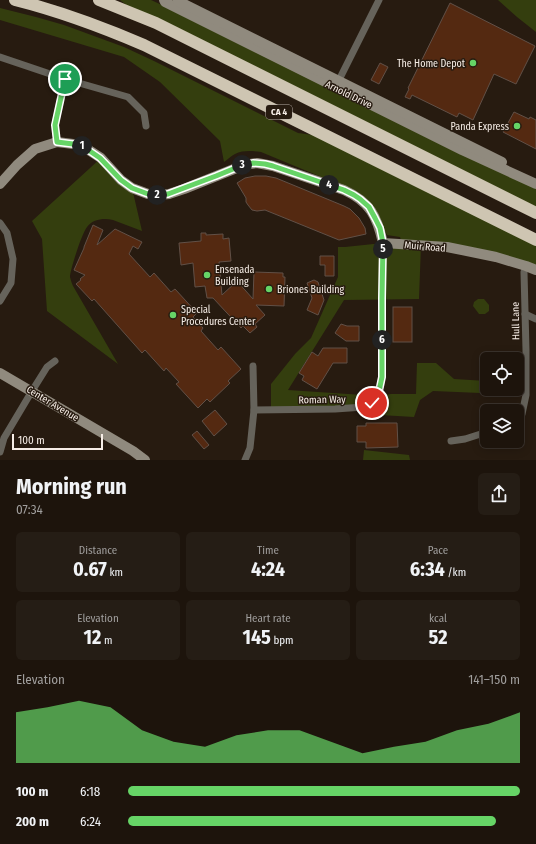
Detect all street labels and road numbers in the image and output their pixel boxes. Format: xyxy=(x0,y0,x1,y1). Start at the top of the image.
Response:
street label: Arnold Drive xyxy=(323,78,374,111)
road number: CA 4 xyxy=(266,105,292,119)
street label: Muir Road xyxy=(404,239,446,255)
street label: Hull Lane xyxy=(510,302,522,340)
street label: Center Avenue xyxy=(24,384,81,424)
street label: Roman Way xyxy=(298,394,346,406)

